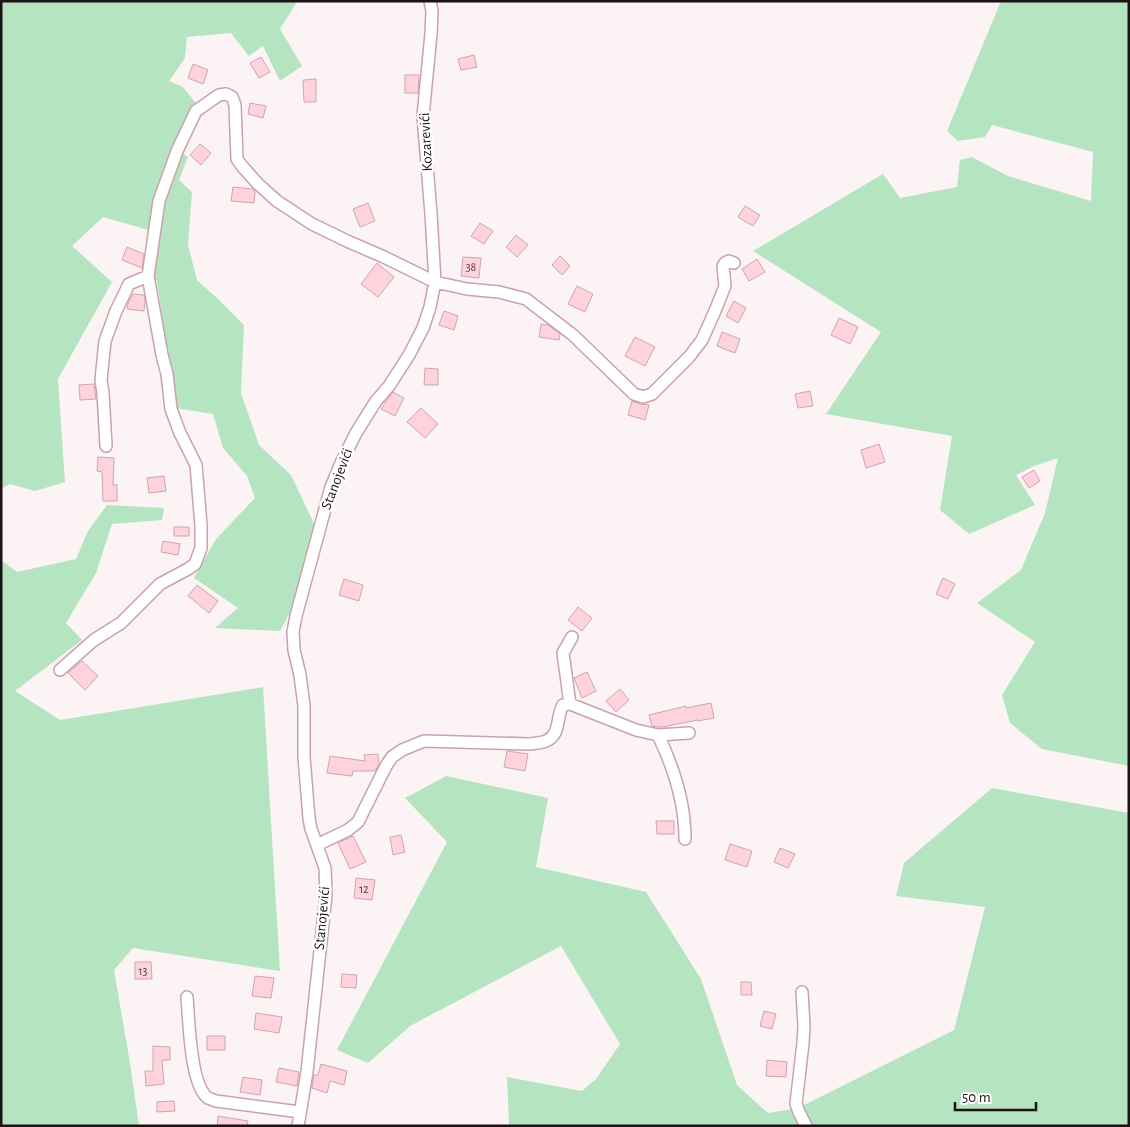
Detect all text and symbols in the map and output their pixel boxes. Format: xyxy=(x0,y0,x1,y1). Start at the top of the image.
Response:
street label: Kozarevići xyxy=(417,112,435,172)
house number: 38 xyxy=(466,261,477,273)
street label: Stanojevići xyxy=(319,446,355,512)
house number: 12 xyxy=(359,883,369,895)
street label: Stanojevići xyxy=(312,885,332,951)
house number: 13 xyxy=(138,965,148,977)
scale bar xyxy=(955,1080,1036,1112)
text: 50 m xyxy=(962,1090,991,1105)

